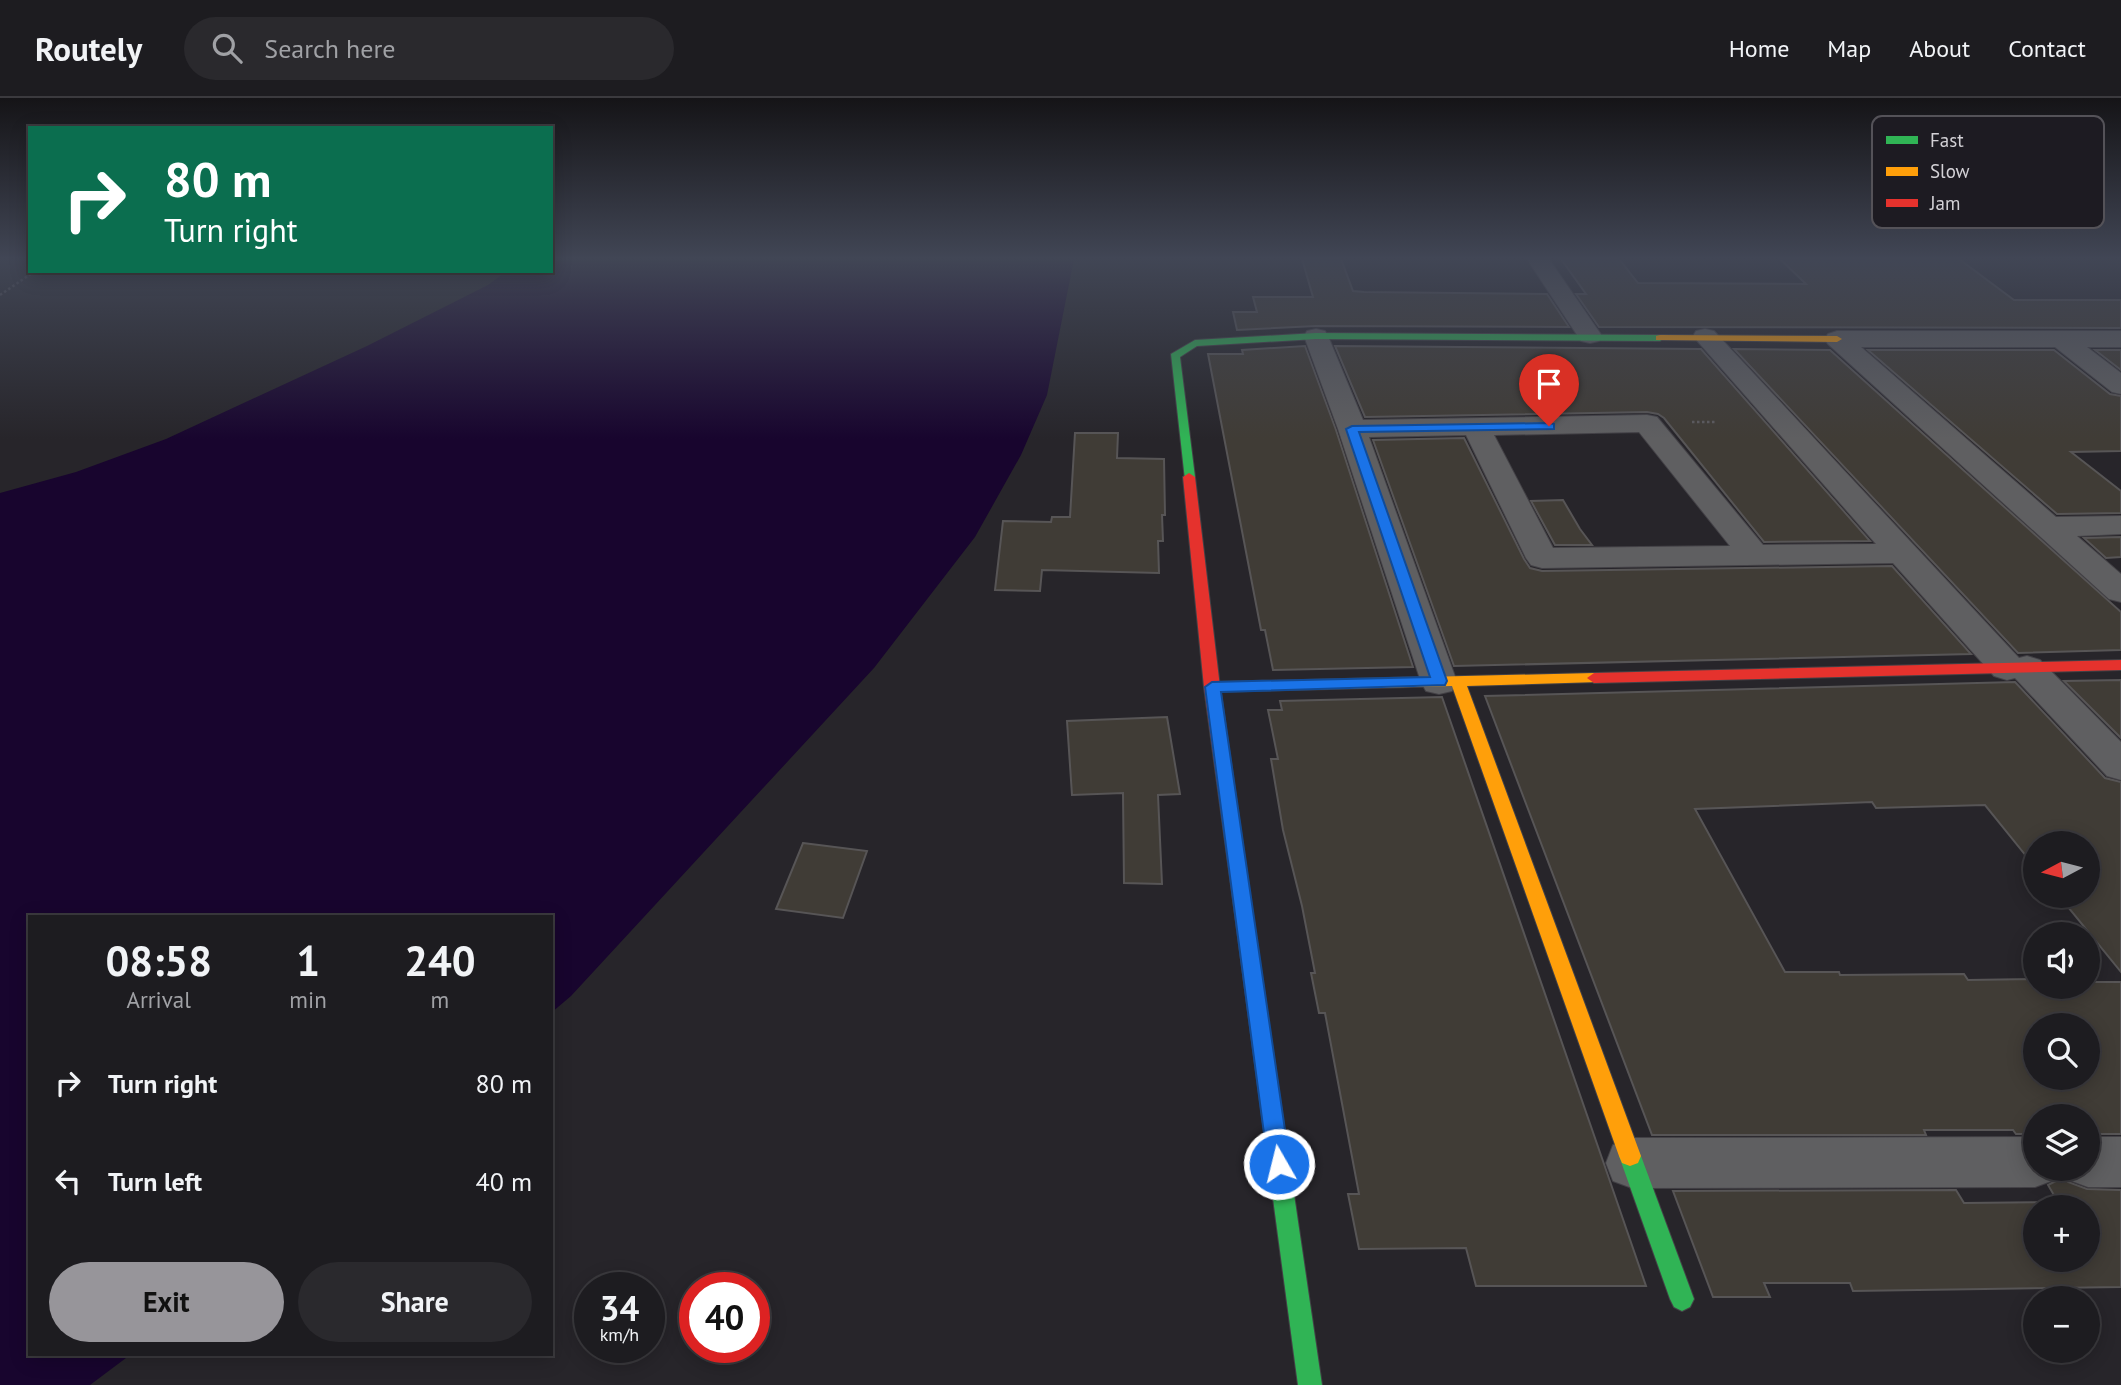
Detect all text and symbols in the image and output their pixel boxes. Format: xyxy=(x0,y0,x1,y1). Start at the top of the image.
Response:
search box xyxy=(184,17,674,80)
text: Routely xyxy=(35,27,142,70)
icon: search xyxy=(208,29,246,67)
text: Search here xyxy=(264,32,395,65)
text: Home xyxy=(1729,33,1789,64)
text: Map xyxy=(1827,33,1871,64)
text: About xyxy=(1909,33,1970,64)
text: Contact xyxy=(2008,33,2086,64)
legend xyxy=(1872,116,2104,228)
text: Fast xyxy=(1930,128,1964,152)
text: 80 m xyxy=(164,147,271,211)
icon: right xyxy=(49,154,140,245)
text: Slow xyxy=(1930,159,1970,183)
text: Jam xyxy=(1929,191,1960,215)
text: Turn right xyxy=(164,209,298,251)
pin xyxy=(1519,354,1579,426)
icon: arrive xyxy=(1530,365,1568,403)
north arrow xyxy=(2023,831,2100,908)
map controls xyxy=(2023,831,2100,1363)
button: sound xyxy=(2023,922,2100,999)
text: 08:58 xyxy=(105,933,212,988)
text: 1 xyxy=(296,933,320,988)
text: 240 xyxy=(404,933,476,988)
text: Arrival xyxy=(126,985,191,1014)
text: min xyxy=(289,985,327,1014)
text: m xyxy=(431,985,449,1014)
button: search xyxy=(2023,1013,2100,1090)
icon: right xyxy=(49,1064,87,1102)
text: Turn right xyxy=(108,1067,217,1100)
text: 80 m xyxy=(476,1067,532,1100)
button: layers xyxy=(2023,1104,2100,1181)
position arrow xyxy=(1242,1127,1316,1201)
icon: left xyxy=(49,1162,87,1200)
text: Turn left xyxy=(108,1165,202,1198)
text: 40 m xyxy=(476,1165,532,1198)
button: + xyxy=(2023,1195,2100,1272)
button: Exit xyxy=(49,1262,284,1342)
button: Share xyxy=(298,1262,532,1342)
speed limit sign: 40 xyxy=(679,1272,770,1363)
text: 34 xyxy=(600,1285,639,1331)
button: − xyxy=(2023,1286,2100,1363)
text: km/h xyxy=(600,1323,639,1346)

